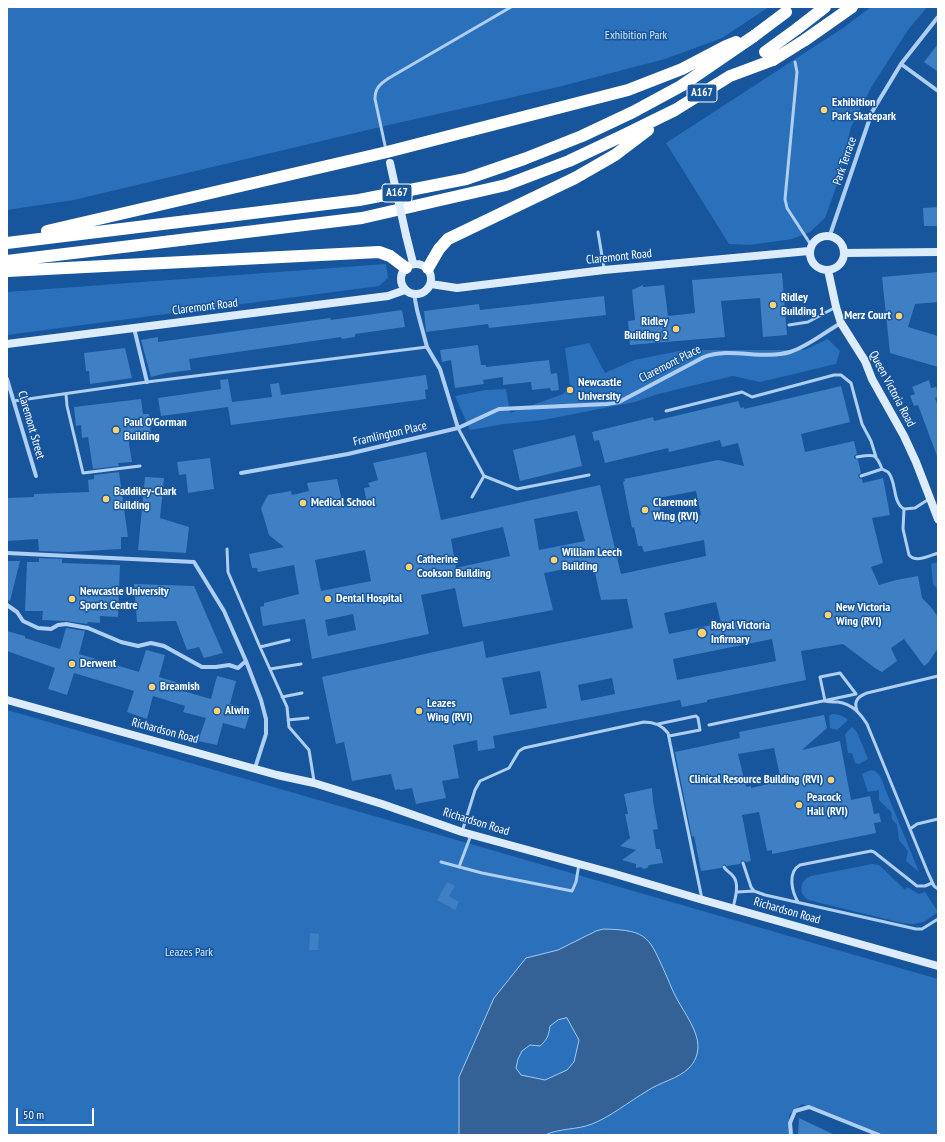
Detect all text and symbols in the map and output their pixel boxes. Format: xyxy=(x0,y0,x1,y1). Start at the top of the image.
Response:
park label: Exhibition Park xyxy=(605,29,667,43)
road number: A167 xyxy=(687,84,717,102)
place label: Exhibition Park Skatepark xyxy=(832,96,896,124)
marker: Exhibition Park Skatepark xyxy=(819,105,829,115)
street label: Park Terrace xyxy=(830,135,860,187)
road number: A167 xyxy=(382,184,412,202)
street label: Claremont Road xyxy=(585,246,653,268)
place label: Ridley Building 1 xyxy=(781,291,825,319)
street label: Claremont Road xyxy=(171,296,239,318)
marker: Ridley Building 1 xyxy=(768,300,778,310)
place label: Merz Court xyxy=(844,309,891,323)
marker: Merz Court xyxy=(894,311,904,321)
place label: Ridley Building 2 xyxy=(624,315,668,343)
marker: Ridley Building 2 xyxy=(671,324,681,334)
street label: Claremont Place xyxy=(637,342,703,386)
street label: Queen Victoria Road xyxy=(866,349,918,429)
place label: Newcastle University xyxy=(578,376,622,404)
marker: Newcastle University xyxy=(565,385,575,395)
street label: Claremont Street xyxy=(14,389,48,461)
place label: Paul O'Gorman Building xyxy=(124,416,187,444)
street label: Framlington Place xyxy=(352,419,428,449)
marker: Paul O'Gorman Building xyxy=(111,425,121,435)
place label: Baddiley-Clark Building xyxy=(114,485,176,513)
marker: Baddiley-Clark Building xyxy=(101,494,111,504)
place label: Medical School xyxy=(311,496,375,510)
place label: Claremont Wing (RVI) xyxy=(653,496,699,524)
marker: Medical School xyxy=(298,498,308,508)
marker: Claremont Wing (RVI) xyxy=(640,505,650,515)
place label: William Leech Building xyxy=(562,546,622,574)
place label: Catherine Cookson Building xyxy=(417,553,491,581)
marker: William Leech Building xyxy=(549,555,559,565)
marker: Catherine Cookson Building xyxy=(404,562,414,572)
place label: Newcastle University Sports Centre xyxy=(80,585,169,613)
place label: Dental Hospital xyxy=(336,592,402,606)
marker: Newcastle University Sports Centre xyxy=(67,594,77,604)
marker: Dental Hospital xyxy=(323,594,333,604)
place label: New Victoria Wing (RVI) xyxy=(836,601,890,629)
marker: New Victoria Wing (RVI) xyxy=(823,610,833,620)
place label: Royal Victoria Infirmary xyxy=(711,619,770,647)
marker: Royal Victoria Infirmary xyxy=(696,627,708,639)
place label: Derwent xyxy=(80,657,116,671)
marker: Derwent xyxy=(67,659,77,669)
place label: Breamish xyxy=(160,680,200,694)
marker: Breamish xyxy=(147,682,157,692)
place label: Leazes Wing (RVI) xyxy=(427,697,473,725)
place label: Alwin xyxy=(225,704,249,718)
marker: Alwin xyxy=(212,706,222,716)
marker: Leazes Wing (RVI) xyxy=(414,706,424,716)
street label: Richardson Road xyxy=(130,715,200,747)
place label: Clinical Resource Building (RVI) xyxy=(689,773,823,787)
marker: Clinical Resource Building (RVI) xyxy=(826,775,836,785)
place label: Peacock Hall (RVI) xyxy=(807,791,848,819)
marker: Peacock Hall (RVI) xyxy=(794,800,804,810)
street label: Richardson Road xyxy=(441,805,511,839)
street label: Richardson Road xyxy=(752,895,822,927)
park label: Leazes Park xyxy=(165,946,213,960)
scale bar xyxy=(18,1100,96,1126)
text: 50 m xyxy=(23,1107,44,1122)

